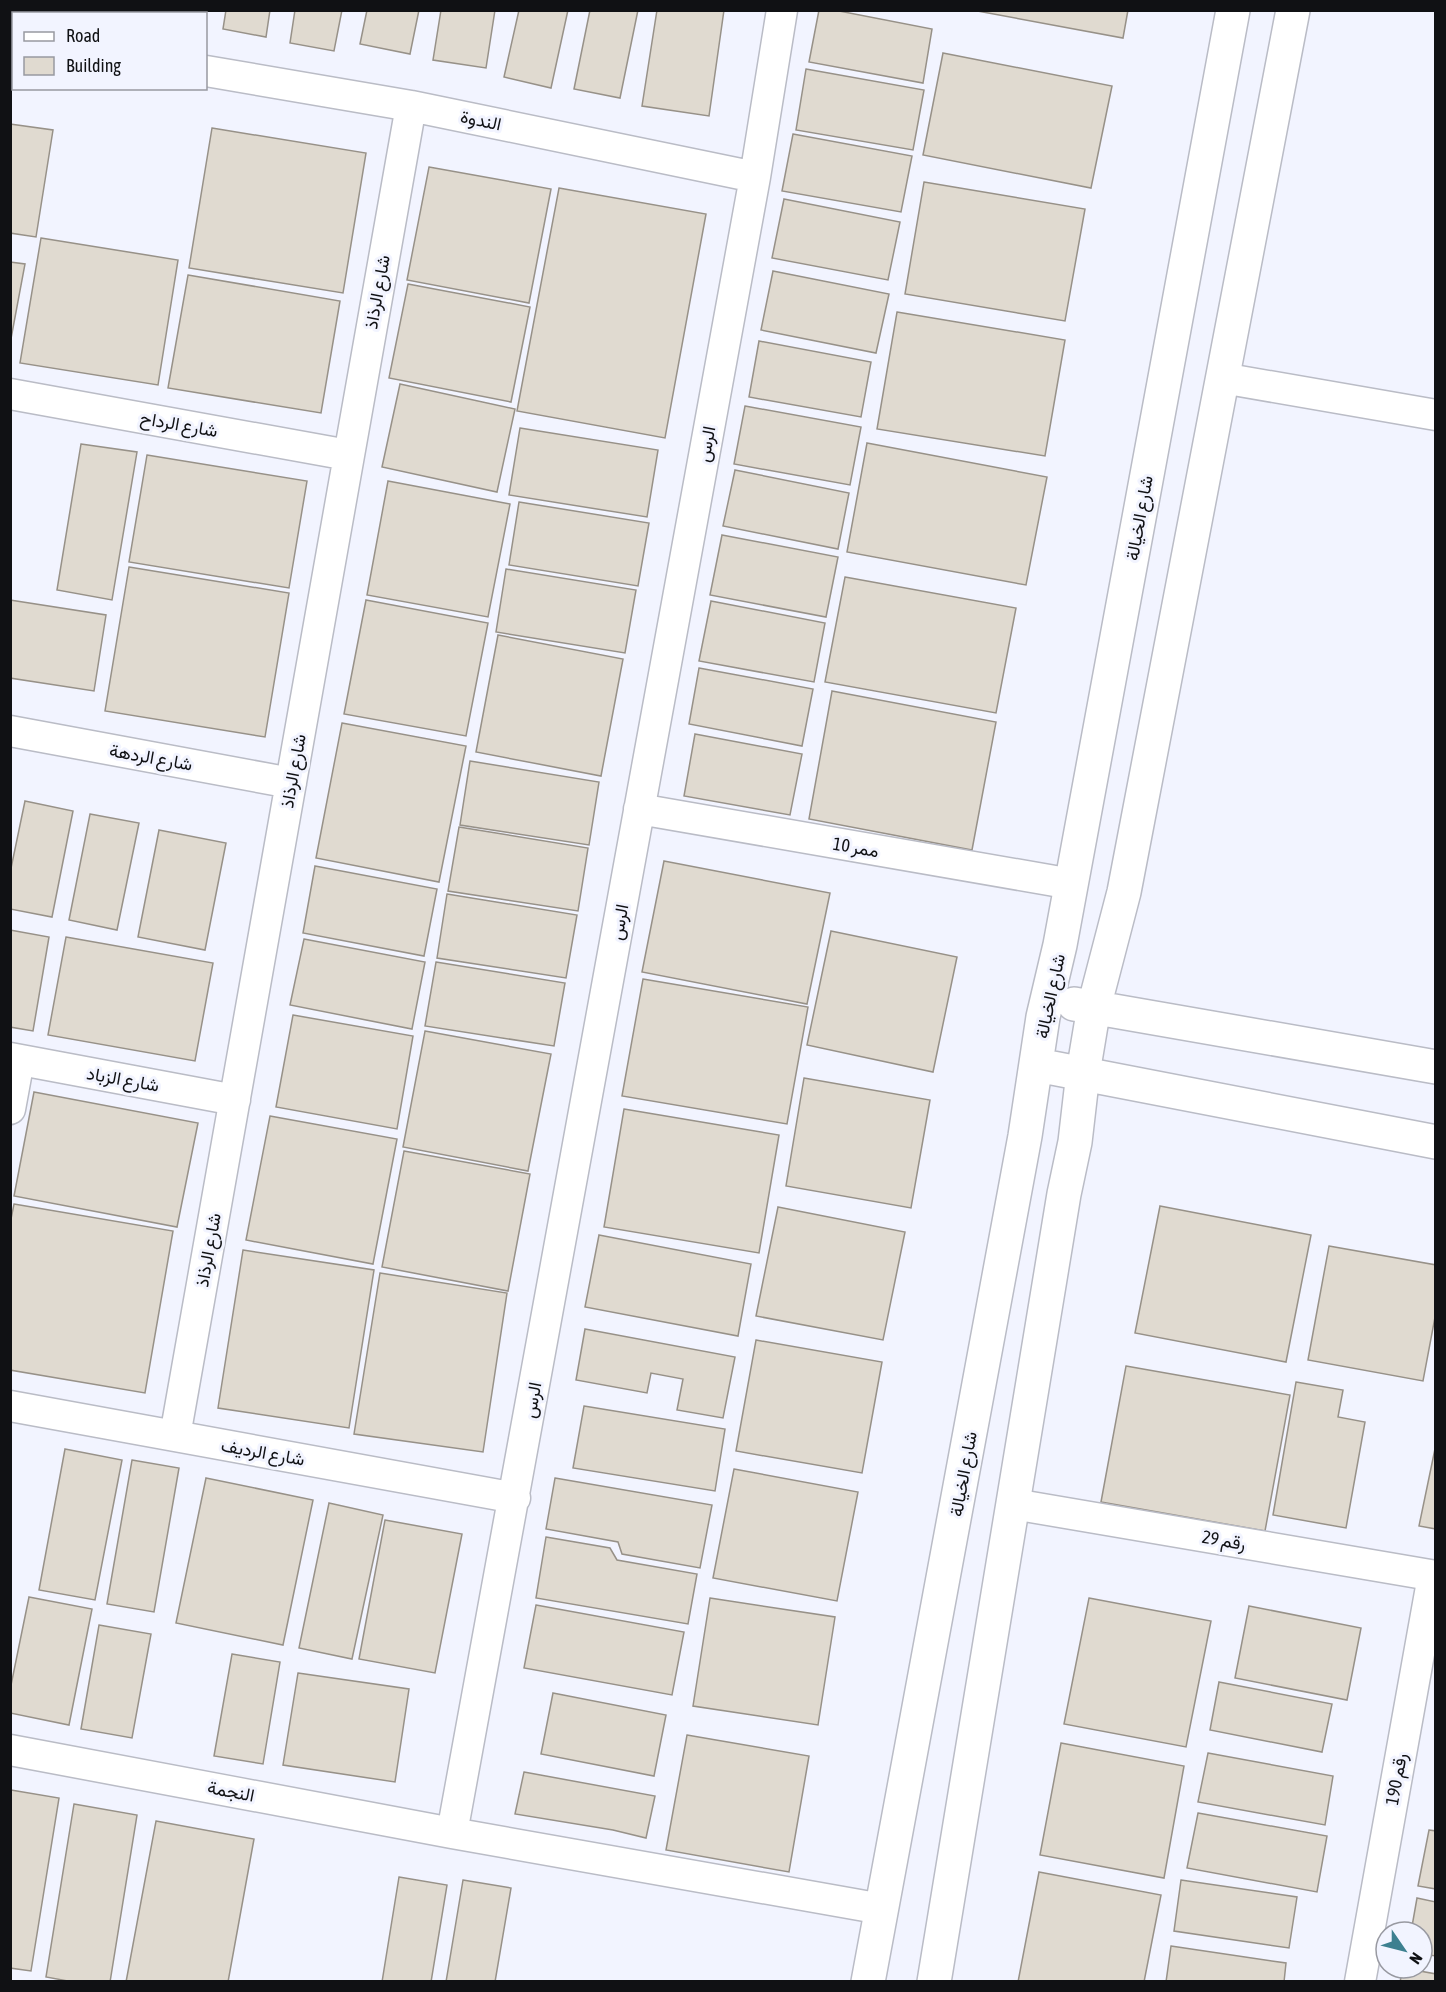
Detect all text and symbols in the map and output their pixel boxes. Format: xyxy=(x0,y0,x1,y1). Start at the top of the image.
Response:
legend xyxy=(12,12,207,90)
text: Road xyxy=(66,25,100,46)
text: Building xyxy=(66,55,121,76)
street label: الندوة xyxy=(458,105,503,136)
street label: شارع الرذاذ xyxy=(360,253,396,331)
street label: شارع الرداح xyxy=(138,407,219,443)
street label: الرس xyxy=(693,424,720,464)
street label: شارع الخيالة xyxy=(1121,474,1159,563)
street label: شارع الرذاذ xyxy=(276,732,312,810)
street label: شارع الردهة xyxy=(107,739,194,777)
street label: ممر 10 xyxy=(831,833,881,862)
street label: الرس xyxy=(606,902,633,942)
street label: شارع الخيالة xyxy=(1031,952,1071,1041)
street label: شارع الزباد xyxy=(85,1062,161,1098)
street label: شارع الرذاذ xyxy=(191,1211,227,1289)
street label: الرس xyxy=(519,1380,546,1420)
street label: شارع الخيالة xyxy=(945,1430,983,1519)
street label: شارع الرديف xyxy=(219,1434,306,1472)
street label: رقم 29 xyxy=(1200,1526,1247,1556)
street label: رقم 190 xyxy=(1381,1751,1413,1807)
street label: النجمة xyxy=(206,1776,256,1806)
north arrow xyxy=(1374,1920,1434,1980)
text: N xyxy=(1406,1950,1426,1968)

